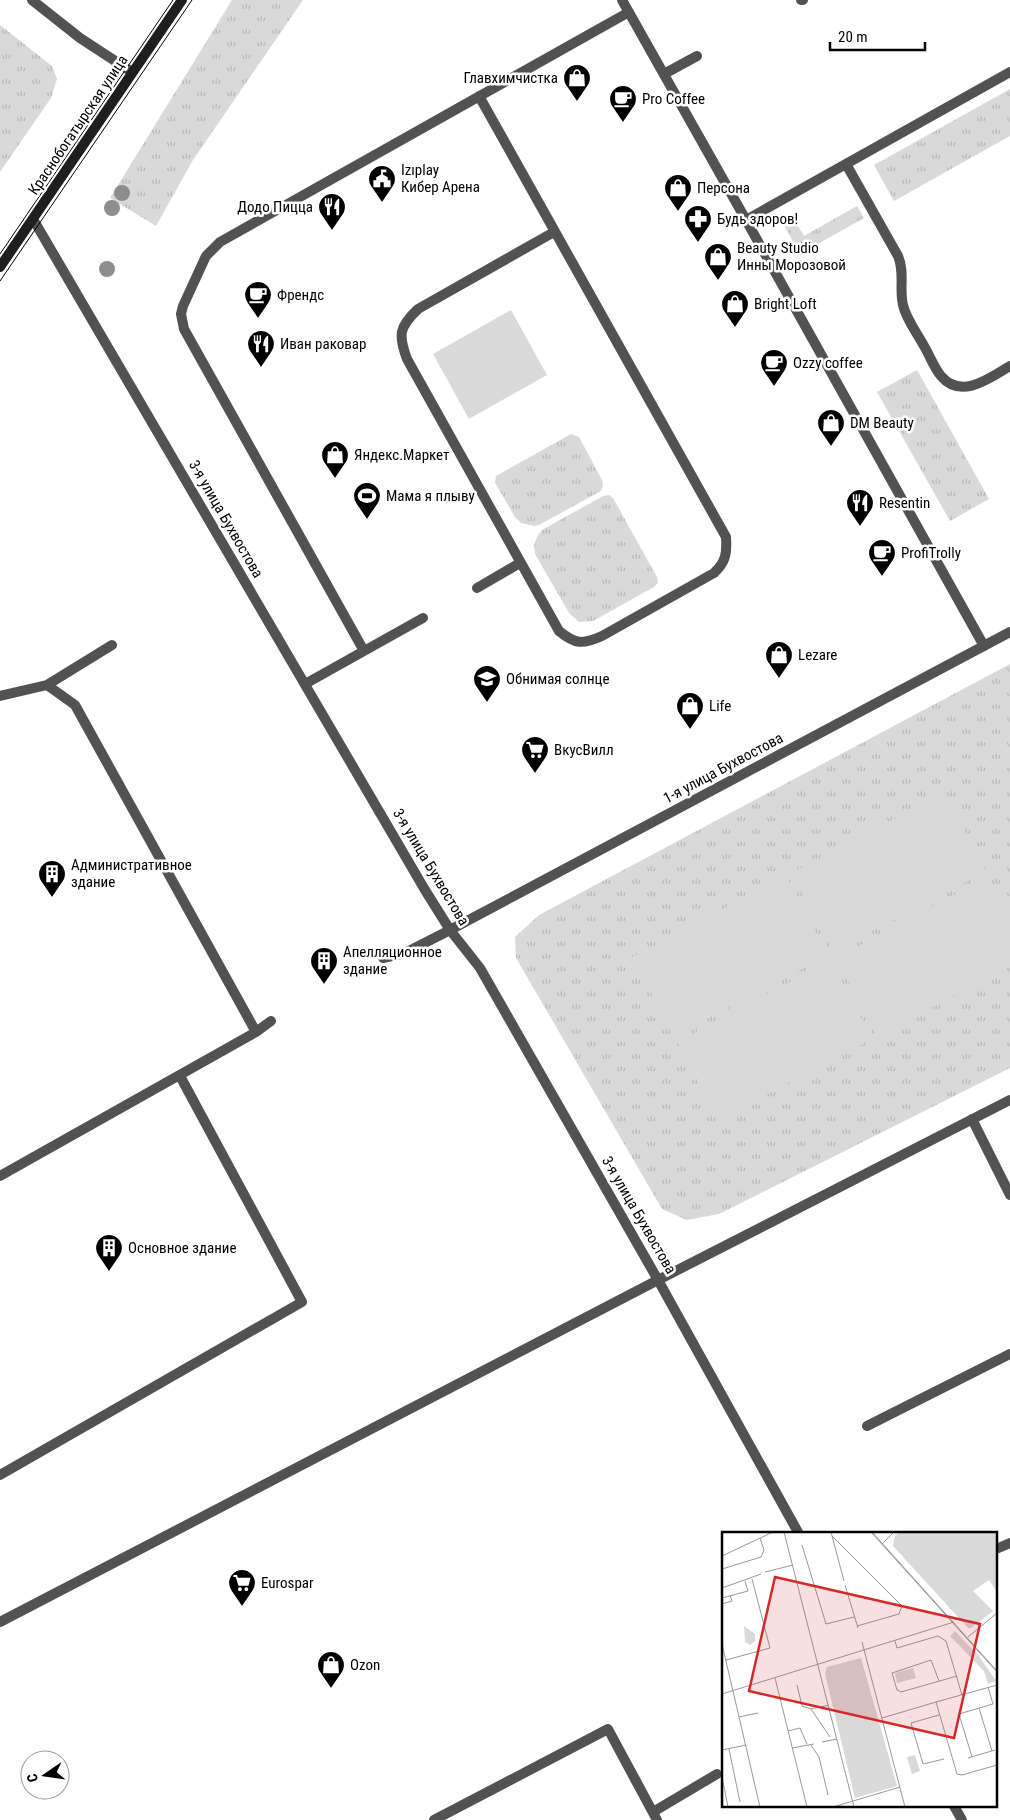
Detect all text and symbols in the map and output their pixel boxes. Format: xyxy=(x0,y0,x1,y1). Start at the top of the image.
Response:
scale bar xyxy=(830,20,925,52)
text: 20 m xyxy=(838,28,868,46)
street label: Краснобогатырская улица xyxy=(25,52,131,198)
shop icon: Главхимчистка xyxy=(562,63,592,102)
place label: Главхимчистка xyxy=(464,69,558,87)
cafe icon: Pro Coffee xyxy=(608,84,638,123)
place label: Pro Coffee xyxy=(642,90,705,108)
place label: Izıplay Кибер Арена xyxy=(401,161,480,196)
public building icon: Izıplay Кибер Арена xyxy=(367,164,397,203)
shop icon: Персона xyxy=(663,173,693,212)
place label: Персона xyxy=(697,179,750,197)
restaurant icon: Додо Пицца xyxy=(317,192,347,231)
place label: Додо Пицца xyxy=(237,198,313,216)
pharmacy icon: Будь здоров! xyxy=(683,204,713,243)
place label: Будь здоров! xyxy=(717,210,798,228)
place label: Beauty Studio Инны Морозовой xyxy=(737,239,846,274)
shop icon: Beauty Studio Инны Морозовой xyxy=(703,242,733,281)
cafe icon: Френдс xyxy=(243,280,273,319)
place label: Френдс xyxy=(277,286,324,304)
shop icon: Bright Loft xyxy=(720,289,750,328)
place label: Bright Loft xyxy=(754,295,817,313)
restaurant icon: Иван раковар xyxy=(246,329,276,368)
place label: Иван раковар xyxy=(280,335,366,353)
cafe icon: Ozzy coffee xyxy=(759,348,789,387)
place label: Ozzy coffee xyxy=(793,354,863,372)
shop icon: DM Beauty xyxy=(816,408,846,447)
place label: DM Beauty xyxy=(850,414,914,432)
shop icon: Яндекс.Маркет xyxy=(320,440,350,479)
place label: Яндекс.Маркет xyxy=(354,446,449,464)
street label: 3-я улица Бухвостова xyxy=(185,457,267,581)
sports icon: Мама я плыву xyxy=(352,481,382,520)
place label: Мама я плыву xyxy=(386,487,475,505)
restaurant icon: Resentin xyxy=(845,488,875,527)
place label: Resentin xyxy=(879,494,930,512)
cafe icon: ProfiTrolly xyxy=(867,538,897,577)
place label: ProfiTrolly xyxy=(901,544,961,562)
shop icon: Lezare xyxy=(764,640,794,679)
place label: Lezare xyxy=(798,646,837,664)
school or university icon: Обнимая солнце xyxy=(472,664,502,703)
place label: Обнимая солнце xyxy=(506,670,610,688)
shop icon: Life xyxy=(675,691,705,730)
place label: Life xyxy=(709,697,731,715)
street label: 1-я улица Бухвостова xyxy=(660,729,786,807)
supermarket icon: ВкусВилл xyxy=(520,735,550,774)
place label: ВкусВилл xyxy=(554,741,614,759)
street label: 3-я улица Бухвостова xyxy=(389,805,473,929)
place label: Административное здание xyxy=(71,856,192,891)
building icon: Административное здание xyxy=(37,859,67,898)
place label: Апелляционное здание xyxy=(343,943,442,978)
building icon: Апелляционное здание xyxy=(309,946,339,985)
street label: 3-я улица Бухвостова xyxy=(598,1153,680,1277)
building icon: Основное здание xyxy=(94,1233,124,1272)
place label: Основное здание xyxy=(128,1239,237,1257)
inset map xyxy=(722,1532,998,1808)
supermarket icon: Eurospar xyxy=(227,1568,257,1607)
place label: Eurospar xyxy=(261,1574,314,1592)
shop icon: Ozon xyxy=(316,1650,346,1689)
place label: Ozon xyxy=(350,1656,380,1674)
north arrow xyxy=(20,1750,70,1800)
text: С xyxy=(24,1772,41,1784)

